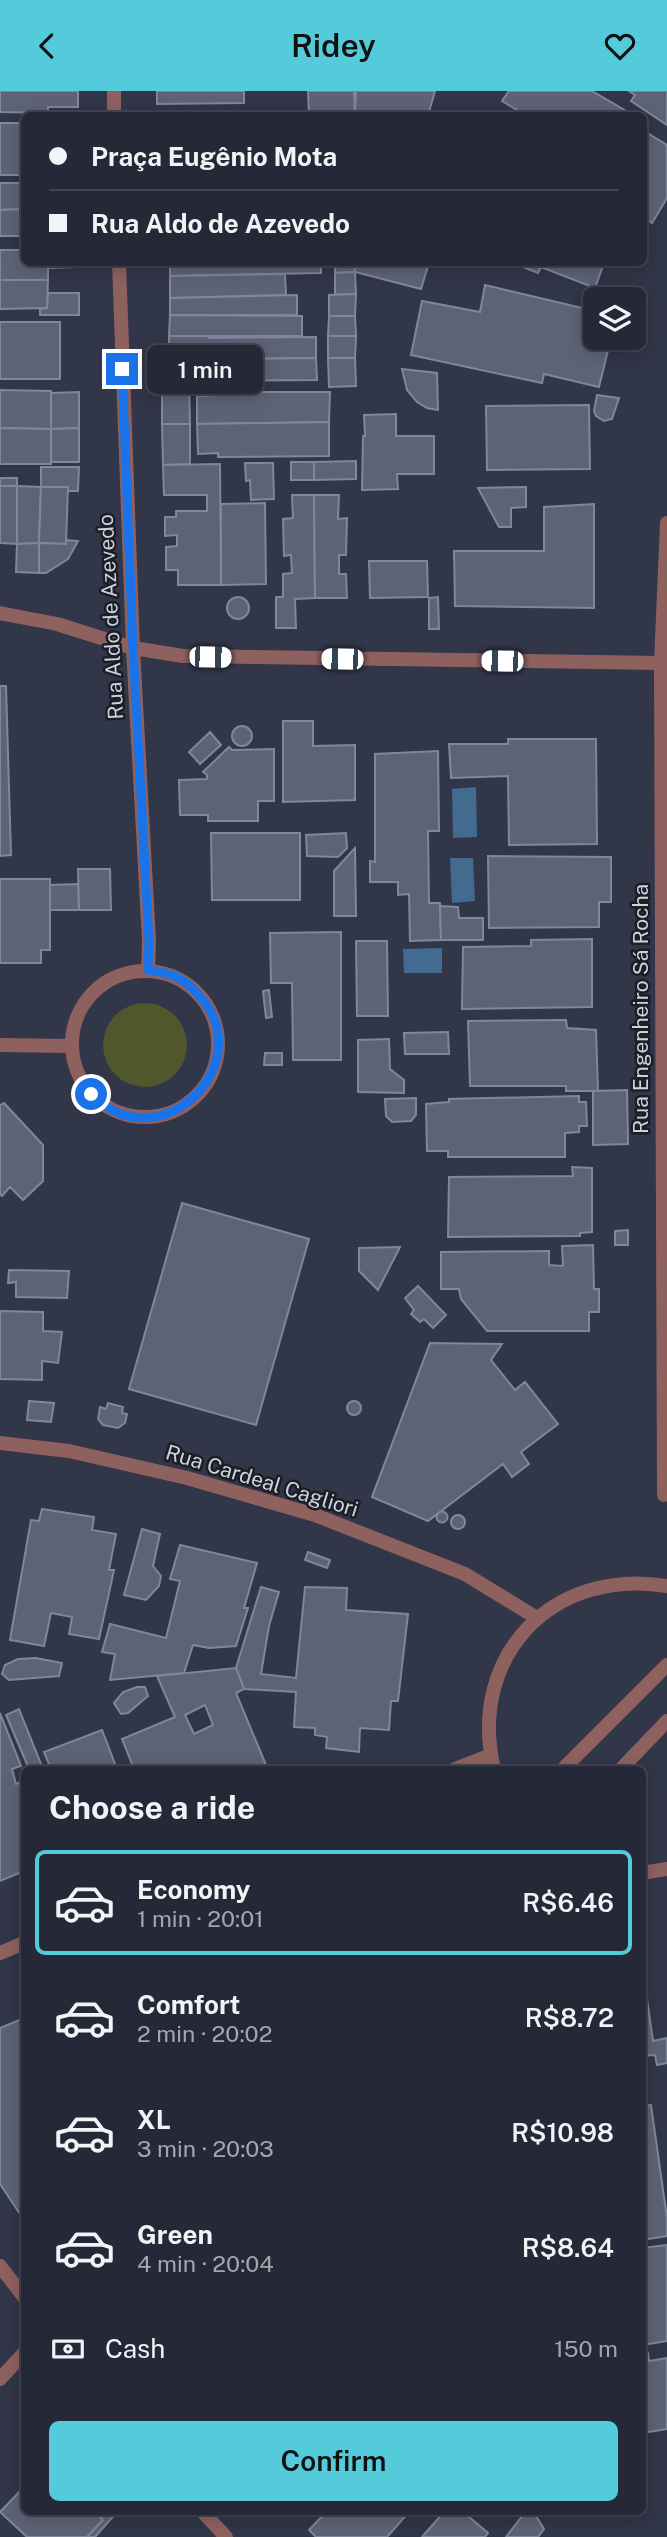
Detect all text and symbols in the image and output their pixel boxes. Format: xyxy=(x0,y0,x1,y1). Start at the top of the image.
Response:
icon: back xyxy=(28,27,66,65)
text: Ridey xyxy=(291,27,376,64)
icon: heart xyxy=(601,27,639,65)
text: Praça Eugênio Mota xyxy=(91,141,337,172)
text: Rua Aldo de Azevedo xyxy=(91,208,350,239)
map controls xyxy=(583,287,646,350)
button: layers xyxy=(583,287,646,350)
callout: 1 min xyxy=(146,345,262,393)
route end xyxy=(106,353,138,385)
text: 1 min xyxy=(178,356,232,383)
street label: Rua Aldo de Azevedo xyxy=(93,514,128,720)
car xyxy=(189,646,232,668)
car xyxy=(321,648,364,670)
car xyxy=(481,650,524,672)
street label: Rua Engenheiro Sá Rocha xyxy=(628,884,653,1134)
route start xyxy=(75,1078,107,1110)
street label: Rua Cardeal Cagliori xyxy=(163,1439,361,1522)
text: Choose a ride xyxy=(49,1789,255,1826)
icon: car xyxy=(53,1871,116,1934)
text: Economy xyxy=(137,1874,250,1905)
text: R$6.46 xyxy=(522,1887,614,1918)
text: 1 min · 20:01 xyxy=(137,1905,264,1932)
icon: car xyxy=(53,1986,116,2049)
text: Comfort xyxy=(137,1989,240,2020)
text: R$8.72 xyxy=(525,2002,614,2033)
text: 2 min · 20:02 xyxy=(137,2020,272,2047)
icon: car xyxy=(53,2101,116,2164)
text: XL xyxy=(137,2104,171,2135)
text: R$10.98 xyxy=(511,2117,614,2148)
text: 3 min · 20:03 xyxy=(137,2135,274,2162)
icon: car xyxy=(53,2216,116,2279)
text: Green xyxy=(137,2219,213,2250)
text: R$8.64 xyxy=(522,2232,614,2263)
text: 4 min · 20:04 xyxy=(137,2250,274,2277)
icon: cash xyxy=(49,2330,87,2368)
text: Cash xyxy=(105,2333,165,2364)
text: 150 m xyxy=(554,2335,618,2362)
button: Confirm xyxy=(49,2421,618,2501)

